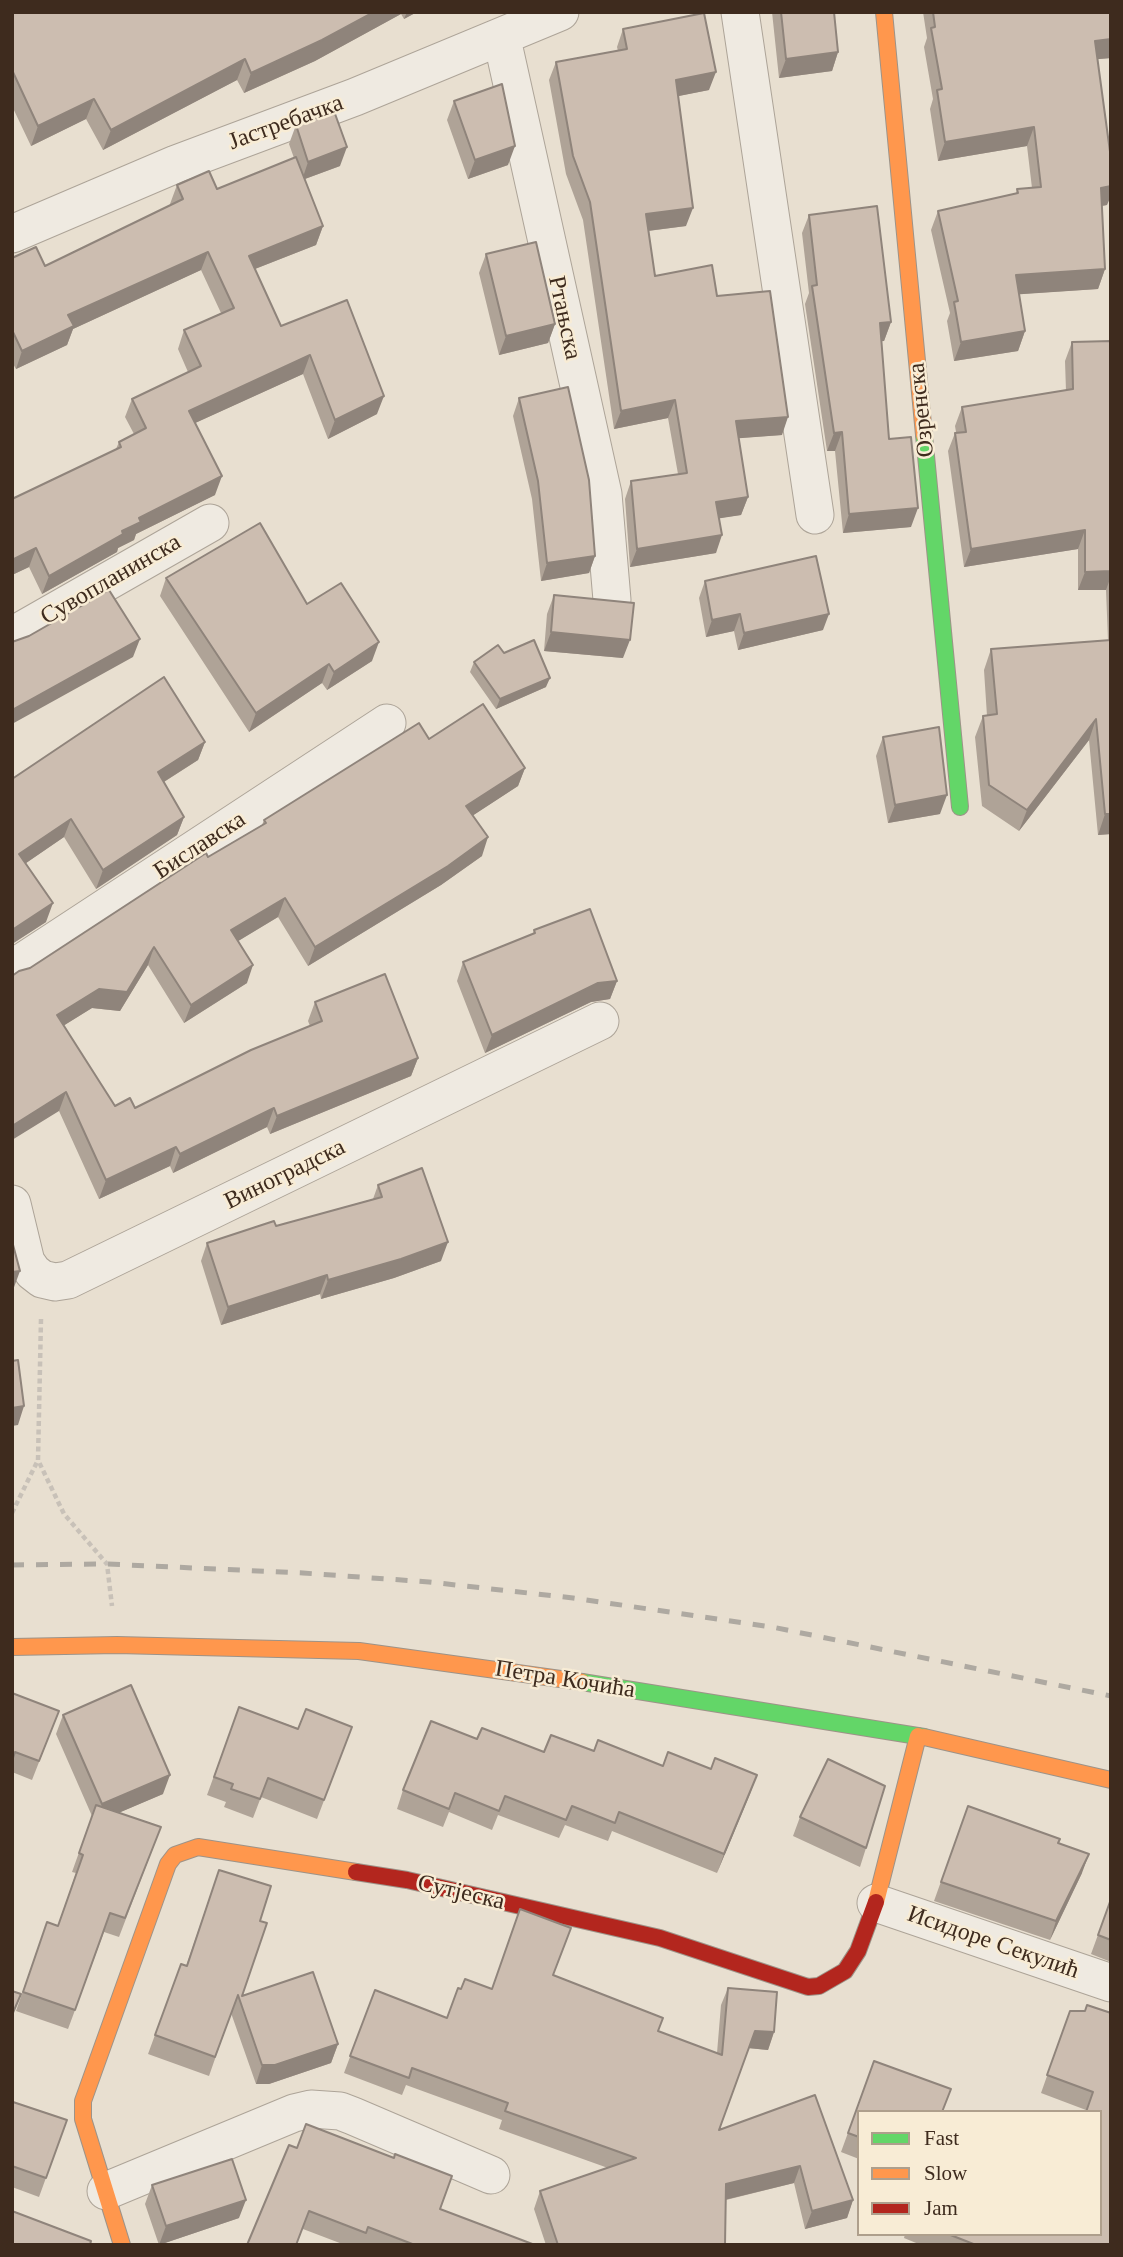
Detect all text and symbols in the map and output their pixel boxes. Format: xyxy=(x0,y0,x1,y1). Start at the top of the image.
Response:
street label: Јастребачка xyxy=(225,89,347,157)
street label: Ртањска xyxy=(541,274,587,362)
street label: Озренска xyxy=(903,361,941,459)
street label: Сувопланинска xyxy=(36,528,186,632)
street label: Биславска xyxy=(149,806,251,886)
street label: Виноградска xyxy=(220,1133,350,1217)
street label: Петра Кочића xyxy=(493,1655,637,1705)
street label: Сутјеска xyxy=(415,1869,507,1917)
street label: Исидоре Секулић xyxy=(903,1900,1083,1986)
legend xyxy=(857,2110,1102,2236)
text: Fast xyxy=(924,2126,959,2150)
text: Slow xyxy=(924,2161,967,2185)
text: Jam xyxy=(924,2196,958,2220)

